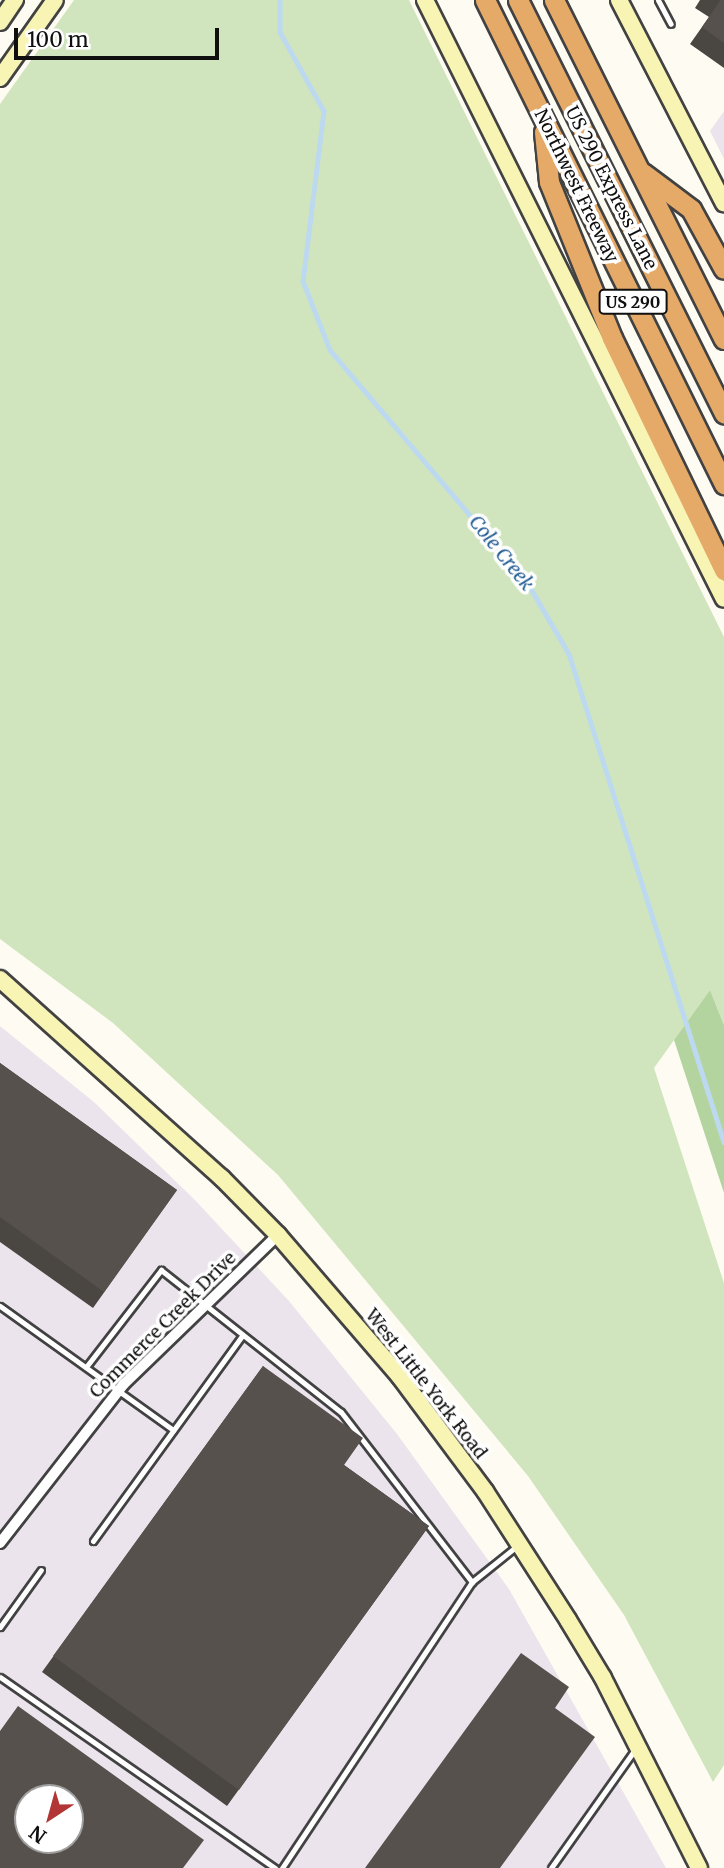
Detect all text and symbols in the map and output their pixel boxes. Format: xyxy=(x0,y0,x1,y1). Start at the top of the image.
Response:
scale bar xyxy=(18,14,222,58)
text: 100 m xyxy=(27,26,89,53)
street label: US 290 Express Lane xyxy=(560,103,662,273)
street label: Northwest Freeway xyxy=(529,106,623,266)
road number: US 290 xyxy=(598,290,668,314)
water label: Cole Creek xyxy=(464,511,538,595)
street label: Commerce Creek Drive xyxy=(85,1247,241,1403)
street label: West Little York Road xyxy=(361,1305,491,1463)
north arrow xyxy=(14,1784,84,1854)
text: N xyxy=(25,1820,51,1848)

